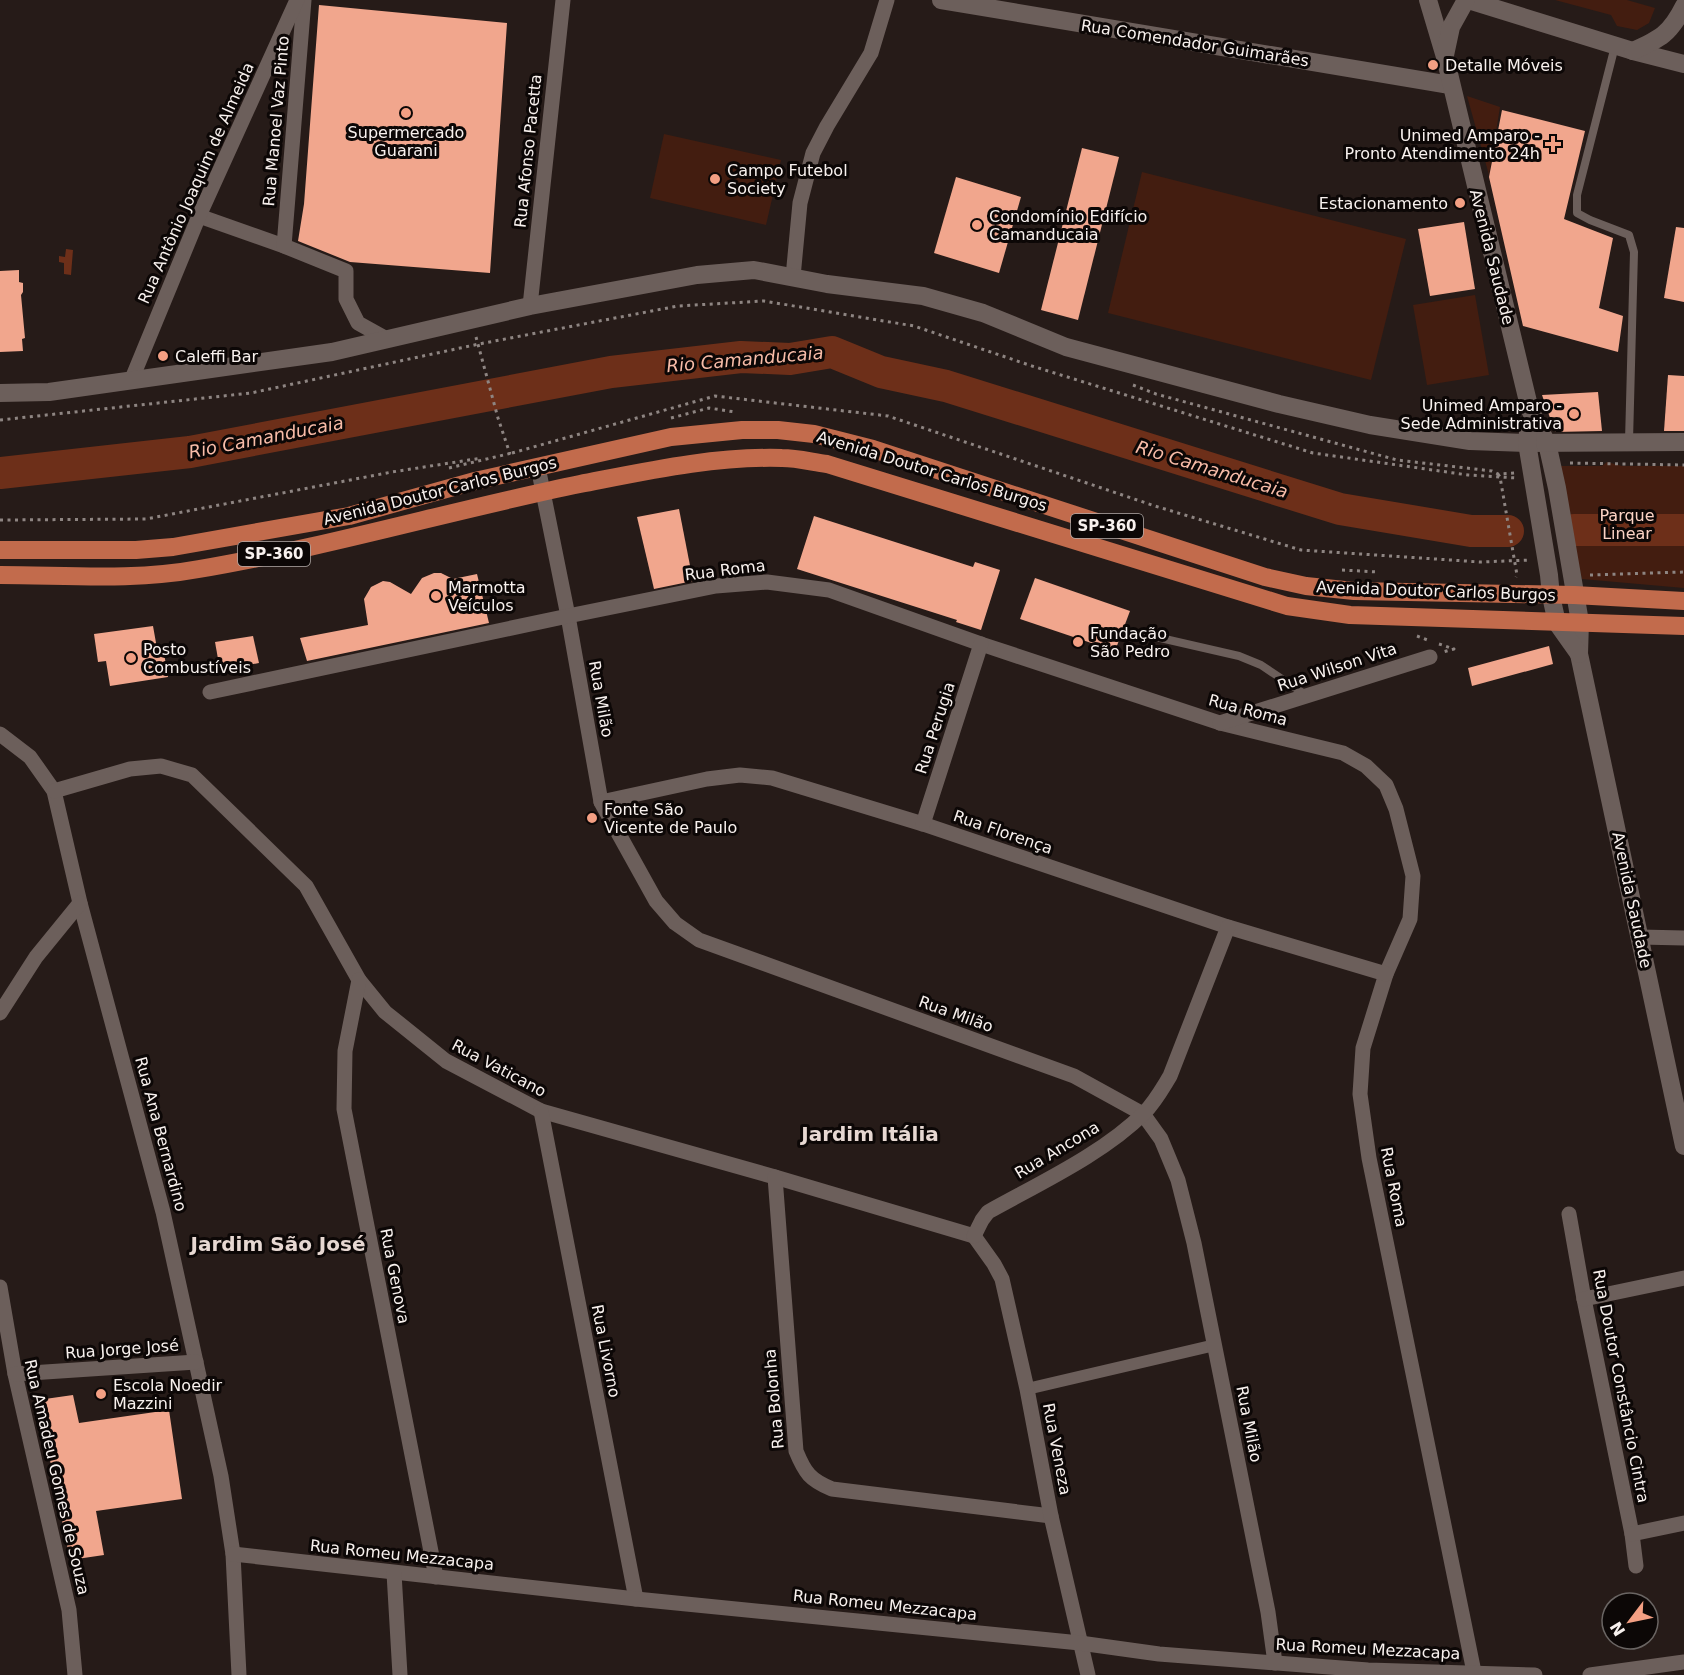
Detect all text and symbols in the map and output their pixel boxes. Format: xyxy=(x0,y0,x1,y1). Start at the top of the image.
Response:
street label: Rua Comendador Guimarães xyxy=(1080,16,1310,70)
street label: Rua Manoel Vaz Pinto xyxy=(259,35,293,207)
place label: Detalle Móveis xyxy=(1445,56,1563,75)
marker: Detalle Móveis xyxy=(1426,58,1440,72)
street label: Rua Antônio Joaquim de Almeida xyxy=(134,59,258,307)
street label: Rua Afonso Pacetta xyxy=(510,73,546,229)
marker: Supermercado Guarani xyxy=(399,106,413,120)
place label: Supermercado Guarani xyxy=(348,123,464,160)
place label: Unimed Amparo - Pronto Atendimento 24h xyxy=(1345,126,1540,163)
marker: Unimed Amparo - Pronto Atendimento 24h xyxy=(1544,135,1562,153)
place label: Campo Futebol Society xyxy=(727,161,848,198)
marker: Campo Futebol Society xyxy=(708,172,722,186)
street label: Avenida Saudade xyxy=(1466,187,1518,327)
place label: Estacionamento xyxy=(1319,194,1448,213)
marker: Estacionamento xyxy=(1453,196,1467,210)
place label: Condomínio Edifício Camanducaia xyxy=(989,207,1147,244)
marker: Condomínio Edifício Camanducaia xyxy=(970,218,984,232)
water label: Rio Camanducaia xyxy=(666,342,824,376)
place label: Caleffi Bar xyxy=(175,347,259,366)
marker: Caleffi Bar xyxy=(156,349,170,363)
place label: Unimed Amparo - Sede Administrativa xyxy=(1400,396,1562,433)
marker: Unimed Amparo - Sede Administrativa xyxy=(1567,407,1581,421)
water label: Rio Camanducaia xyxy=(187,412,345,462)
street label: Avenida Doutor Carlos Burgos xyxy=(815,427,1049,515)
water label: Rio Camanducaia xyxy=(1134,436,1290,502)
street label: Avenida Doutor Carlos Burgos xyxy=(321,453,559,529)
park label: Parque Linear xyxy=(1599,506,1655,543)
road number: SP-360 xyxy=(1071,514,1143,538)
road number: SP-360 xyxy=(238,542,310,566)
street label: Rua Roma xyxy=(684,556,766,584)
street label: Avenida Doutor Carlos Burgos xyxy=(1316,577,1556,605)
place label: Marmotta Veículos xyxy=(448,578,526,615)
marker: Marmotta Veículos xyxy=(429,589,443,603)
place label: Fundação São Pedro xyxy=(1090,624,1170,661)
marker: Fundação São Pedro xyxy=(1071,635,1085,649)
street label: Rua Wilson Vita xyxy=(1275,639,1399,695)
place label: Posto Combustíveis xyxy=(143,640,251,677)
marker: Posto Combustíveis xyxy=(124,651,138,665)
street label: Rua Milão xyxy=(585,659,617,739)
street label: Rua Perugia xyxy=(911,680,959,776)
street label: Rua Roma xyxy=(1206,690,1290,730)
place label: Fonte São Vicente de Paulo xyxy=(604,800,737,837)
street label: Rua Florença xyxy=(951,806,1055,858)
marker: Fonte São Vicente de Paulo xyxy=(585,811,599,825)
street label: Avenida Saudade xyxy=(1608,830,1656,970)
street label: Rua Milão xyxy=(916,992,996,1036)
street label: Rua Vaticano xyxy=(449,1035,549,1101)
street label: Rua Ana Bernardino xyxy=(131,1055,191,1213)
street label: Rua Ancona xyxy=(1011,1117,1103,1183)
district label: Jardim Itália xyxy=(799,1122,939,1146)
street label: Rua Roma xyxy=(1377,1145,1411,1229)
street label: Rua Genova xyxy=(376,1227,414,1325)
district label: Jardim São José xyxy=(188,1232,366,1256)
street label: Rua Doutor Constâncio Cintra xyxy=(1589,1268,1653,1504)
street label: Rua Livorno xyxy=(588,1303,624,1399)
street label: Rua Jorge José xyxy=(64,1336,180,1362)
street label: Rua Bolonha xyxy=(760,1348,788,1450)
street label: Rua Amadeu Gomes de Souza xyxy=(21,1357,93,1597)
place label: Escola Noedir Mazzini xyxy=(113,1376,223,1413)
street label: Rua Milão xyxy=(1232,1384,1266,1464)
marker: Escola Noedir Mazzini xyxy=(94,1387,108,1401)
street label: Rua Veneza xyxy=(1039,1401,1075,1497)
street label: Rua Romeu Mezzacapa xyxy=(309,1536,495,1574)
street label: Rua Romeu Mezzacapa xyxy=(792,1586,978,1624)
north arrow xyxy=(1600,1591,1660,1651)
text: N xyxy=(1606,1618,1629,1639)
street label: Rua Romeu Mezzacapa xyxy=(1275,1635,1461,1663)

